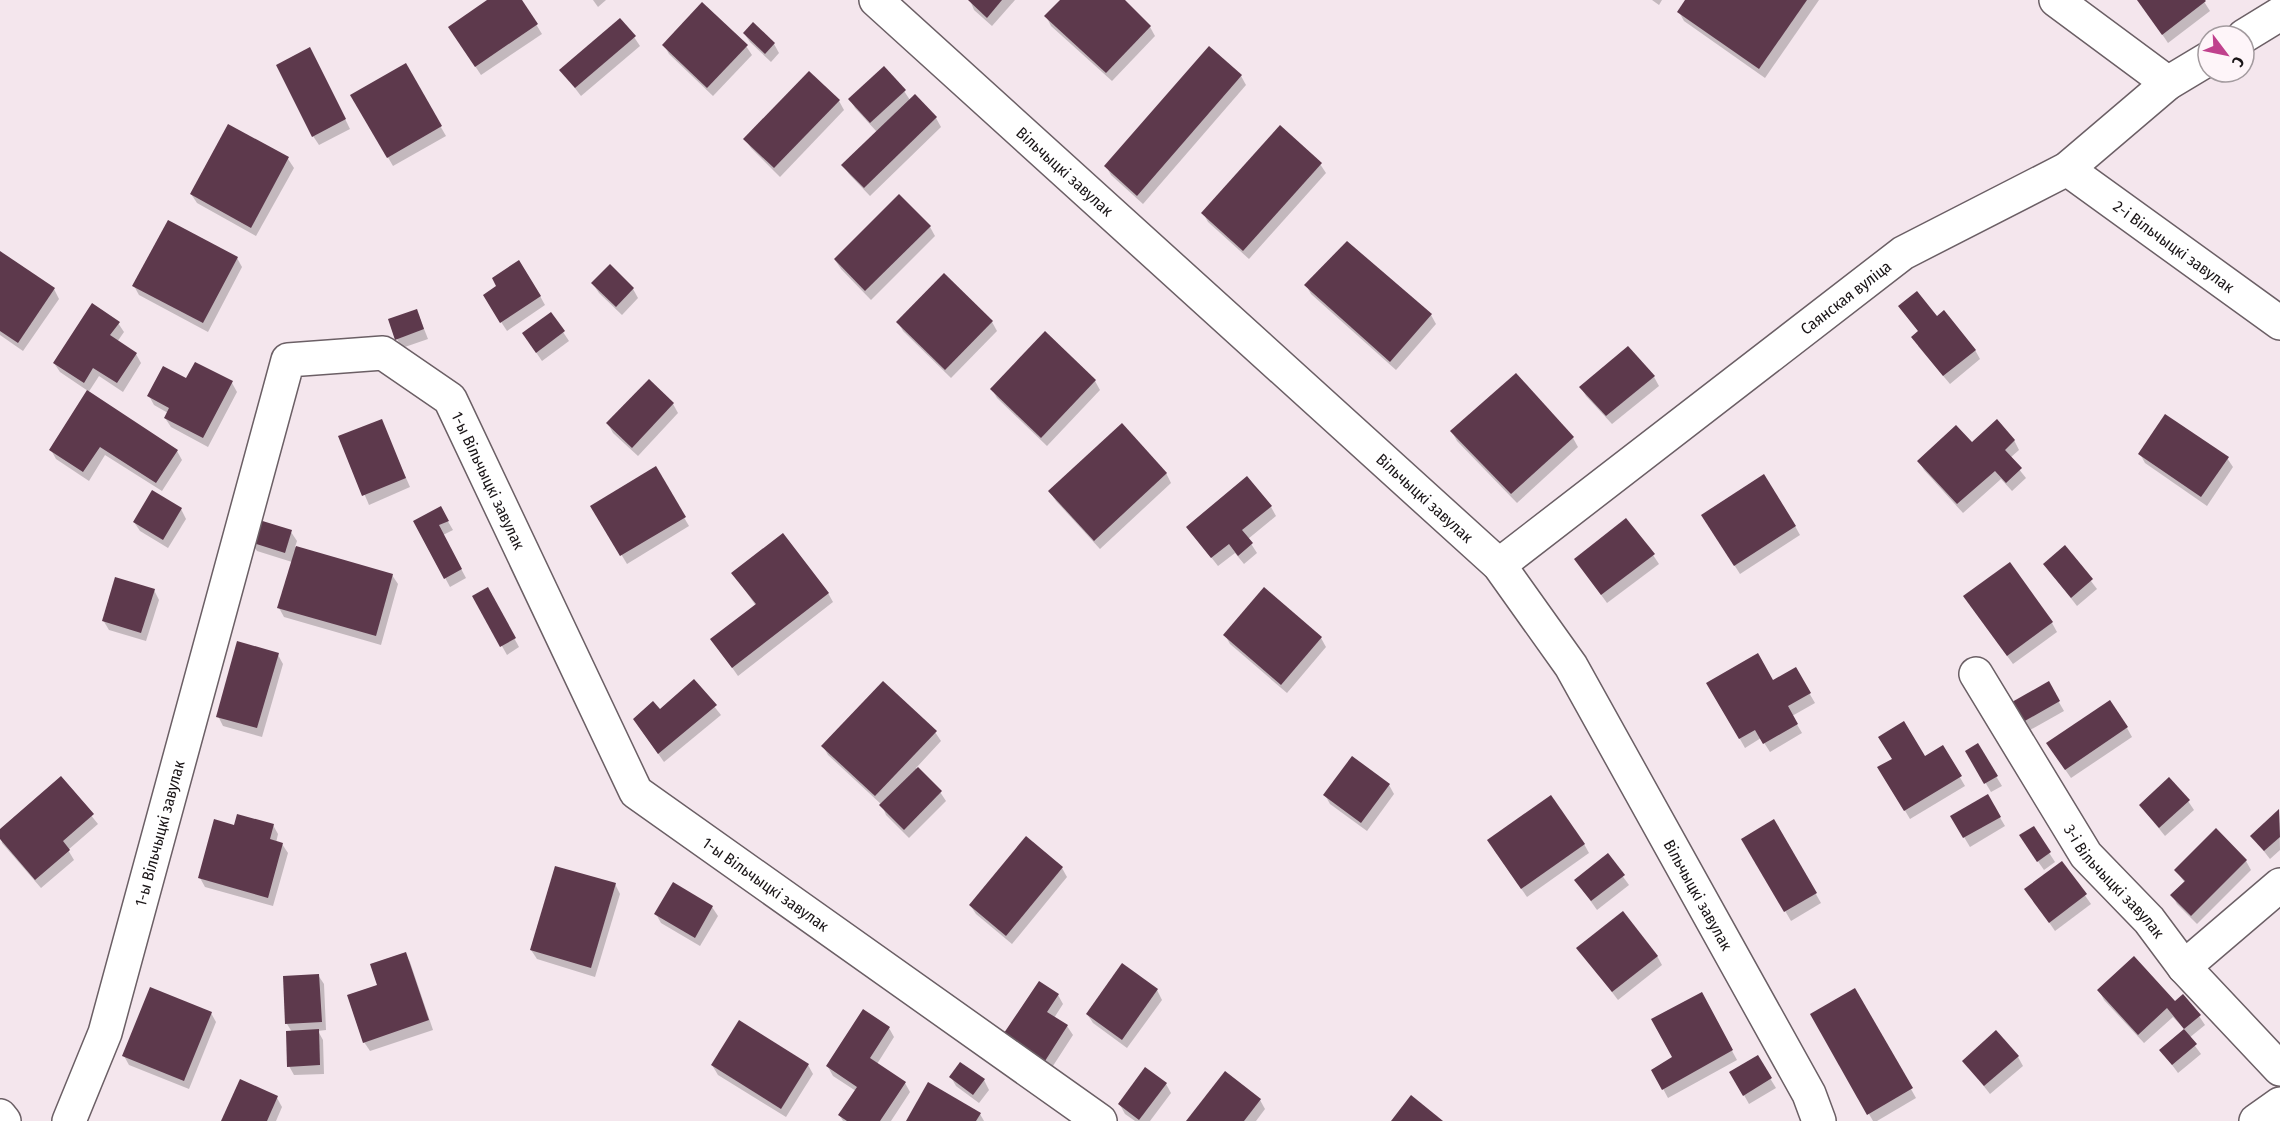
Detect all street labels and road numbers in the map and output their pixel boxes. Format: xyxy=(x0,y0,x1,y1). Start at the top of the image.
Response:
street label: Вільчыцкі завулак xyxy=(1013,123,1117,220)
street label: 2-і Вільчыцкі завулак xyxy=(2110,196,2239,297)
street label: Саянская вуліца xyxy=(1797,256,1895,338)
street label: 1-ы Вільчыцкі завулак xyxy=(448,408,529,553)
street label: Вільчыцкі завулак xyxy=(1373,449,1477,547)
street label: 1-ы Вільчыцкі завулак xyxy=(130,758,188,908)
street label: 3-і Вільчыцкі завулак xyxy=(2060,821,2169,942)
street label: 1-ы Вільчыцкі завулак xyxy=(699,833,833,936)
street label: Вільчыцкі завулак xyxy=(1660,836,1737,954)

